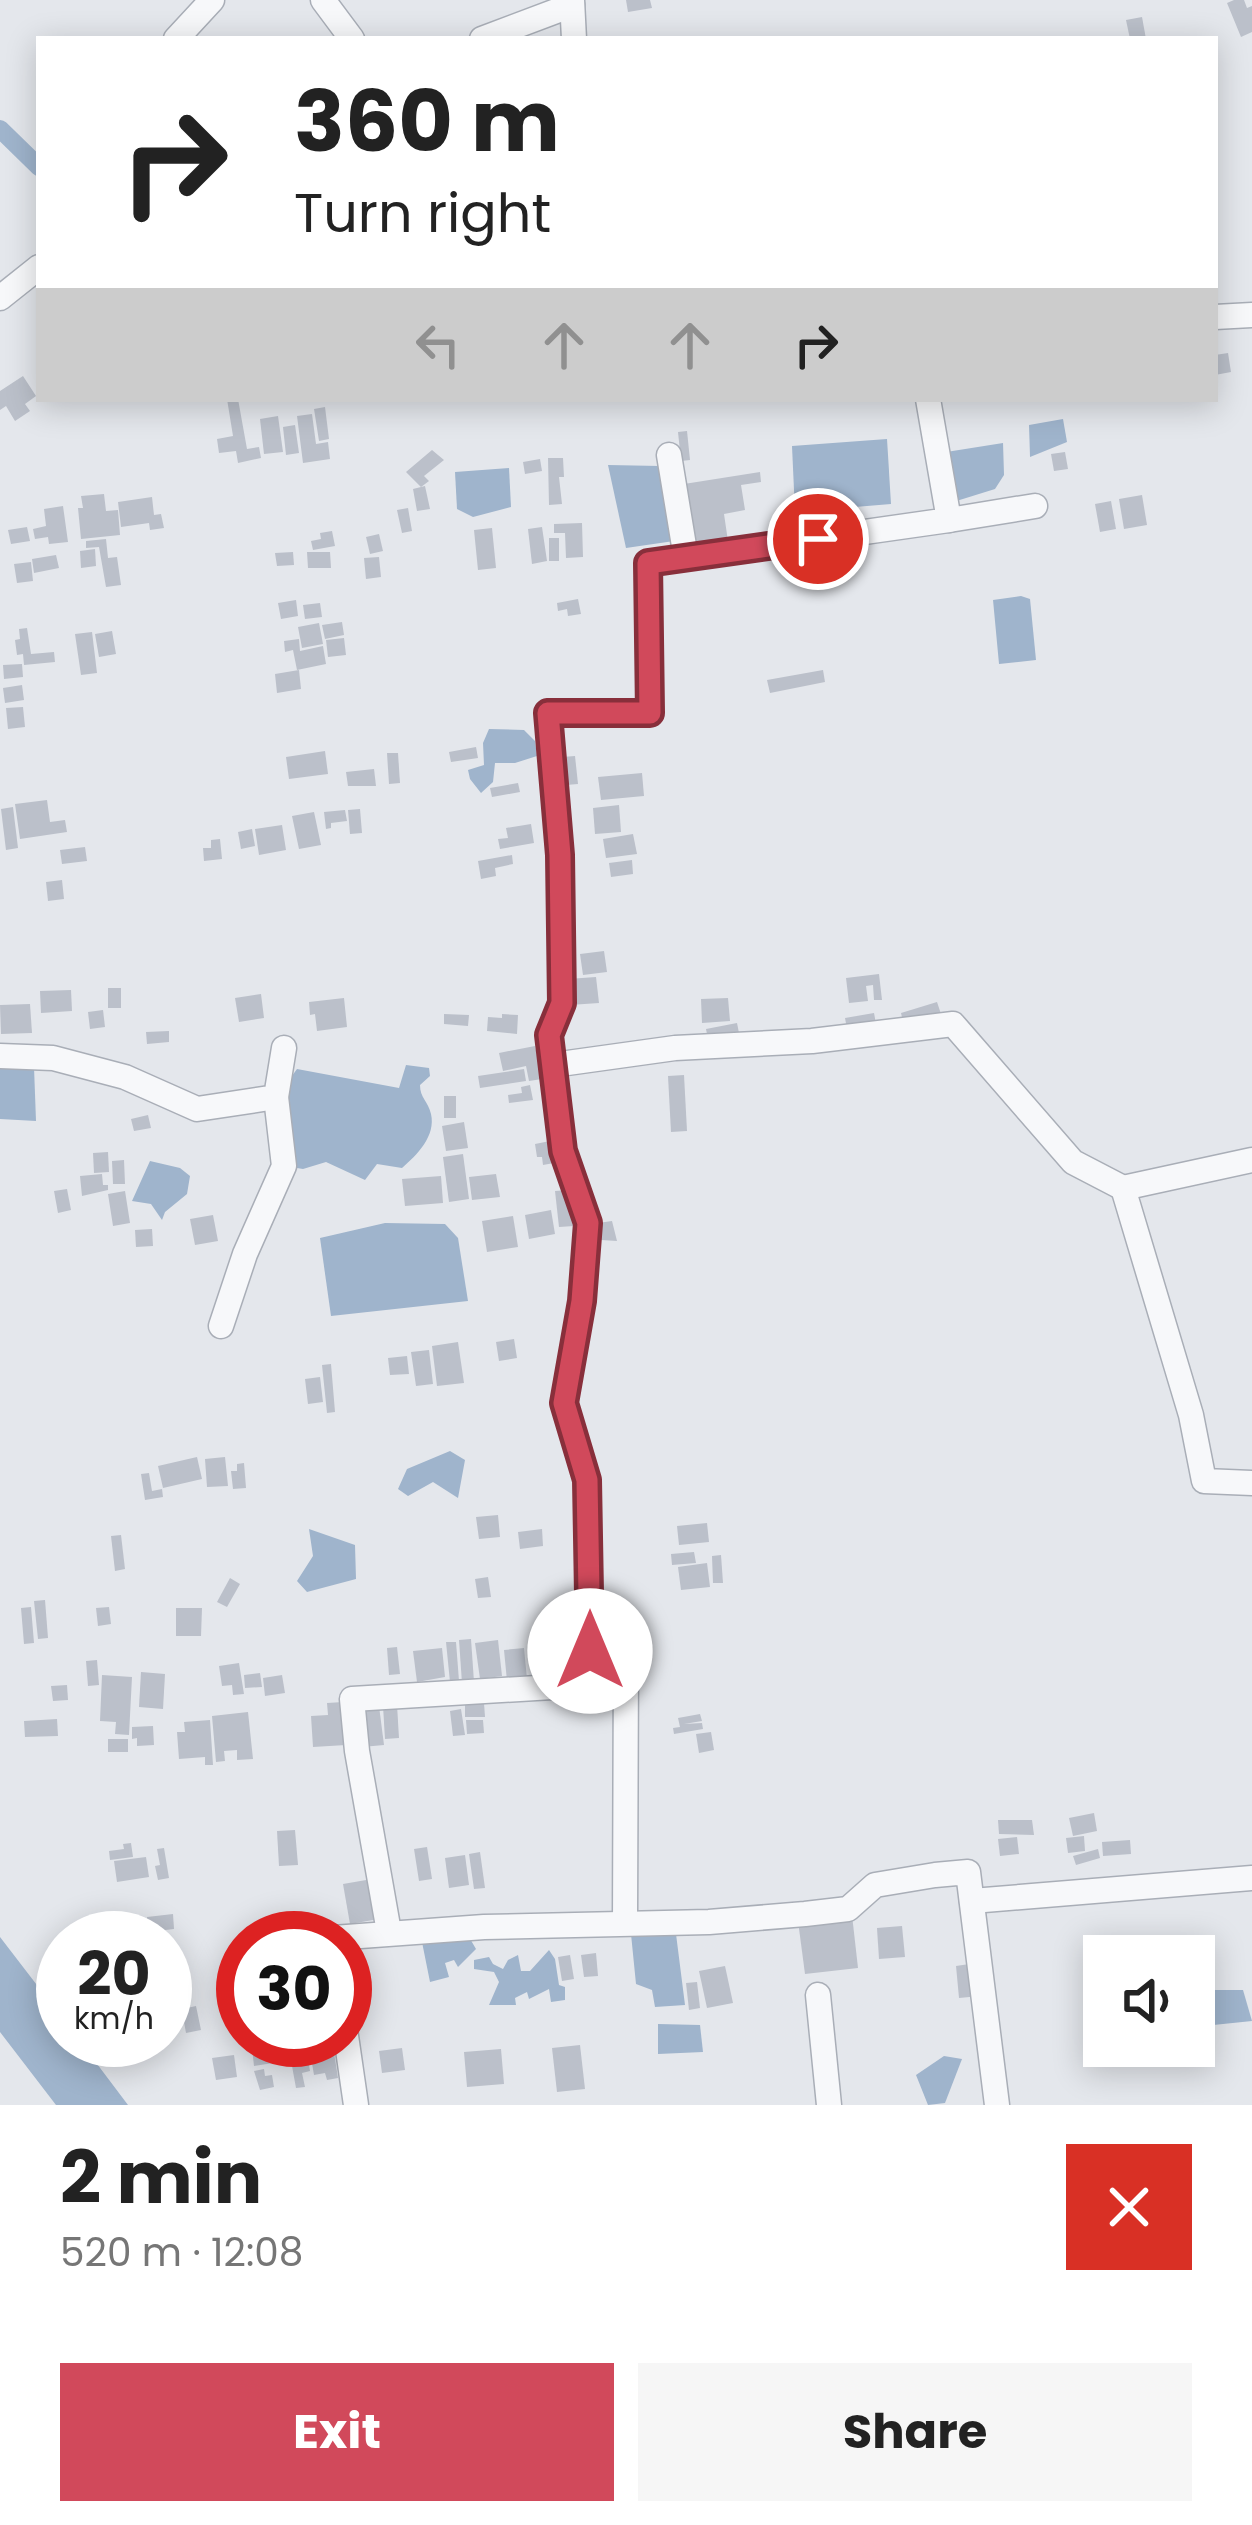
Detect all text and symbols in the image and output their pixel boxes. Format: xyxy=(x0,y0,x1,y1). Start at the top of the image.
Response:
text: 360 m xyxy=(294,63,560,180)
icon: right xyxy=(96,84,252,240)
text: Turn right xyxy=(294,175,551,251)
icon: left xyxy=(405,312,471,378)
icon: ahead xyxy=(531,312,597,378)
icon: ahead xyxy=(657,312,723,378)
icon: right xyxy=(783,312,849,378)
pin xyxy=(767,488,869,590)
icon: arrive xyxy=(785,506,851,572)
position arrow xyxy=(527,1588,653,1714)
speed limit sign: 30 xyxy=(216,1911,372,2067)
text: 20 xyxy=(77,1932,151,2016)
map controls xyxy=(1083,1935,1215,2067)
button: sound xyxy=(1083,1935,1215,2067)
text: km/h xyxy=(74,1997,154,2040)
text: 2 min xyxy=(60,2127,262,2228)
button: close xyxy=(1066,2144,1192,2270)
text: 520 m · 12:08 xyxy=(60,2225,303,2280)
button: Exit xyxy=(60,2363,614,2501)
button: Share xyxy=(638,2363,1192,2501)

